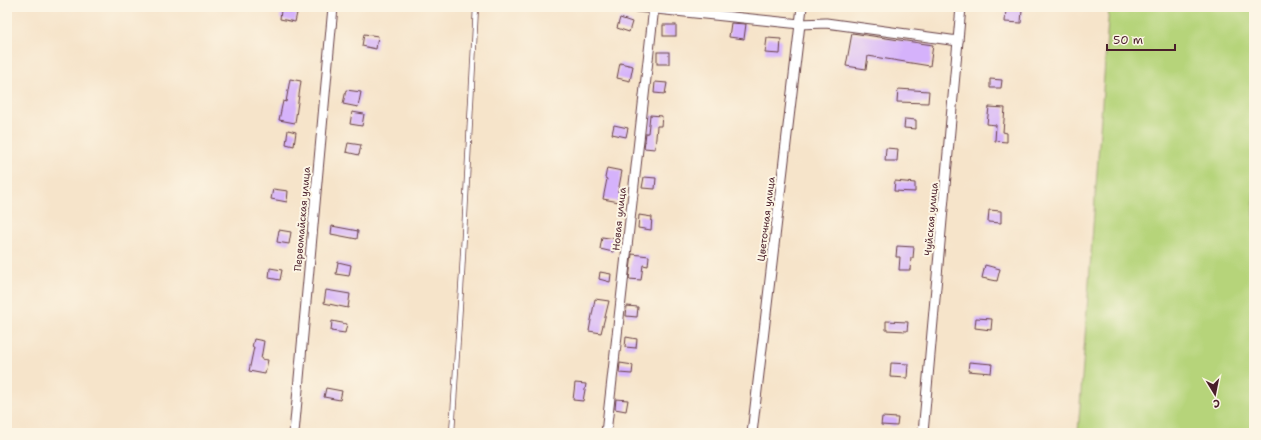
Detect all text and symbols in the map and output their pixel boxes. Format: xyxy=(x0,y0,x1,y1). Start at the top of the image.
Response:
scale bar xyxy=(1107,26,1175,52)
text: 50 m xyxy=(1113,32,1143,48)
street label: Первомайская улица xyxy=(291,165,313,272)
street label: Цветочная улица xyxy=(754,175,778,262)
street label: Чуйская улица xyxy=(921,181,941,256)
street label: Новая улица xyxy=(609,186,629,251)
north arrow xyxy=(1195,374,1235,414)
text: С xyxy=(1212,395,1221,411)

